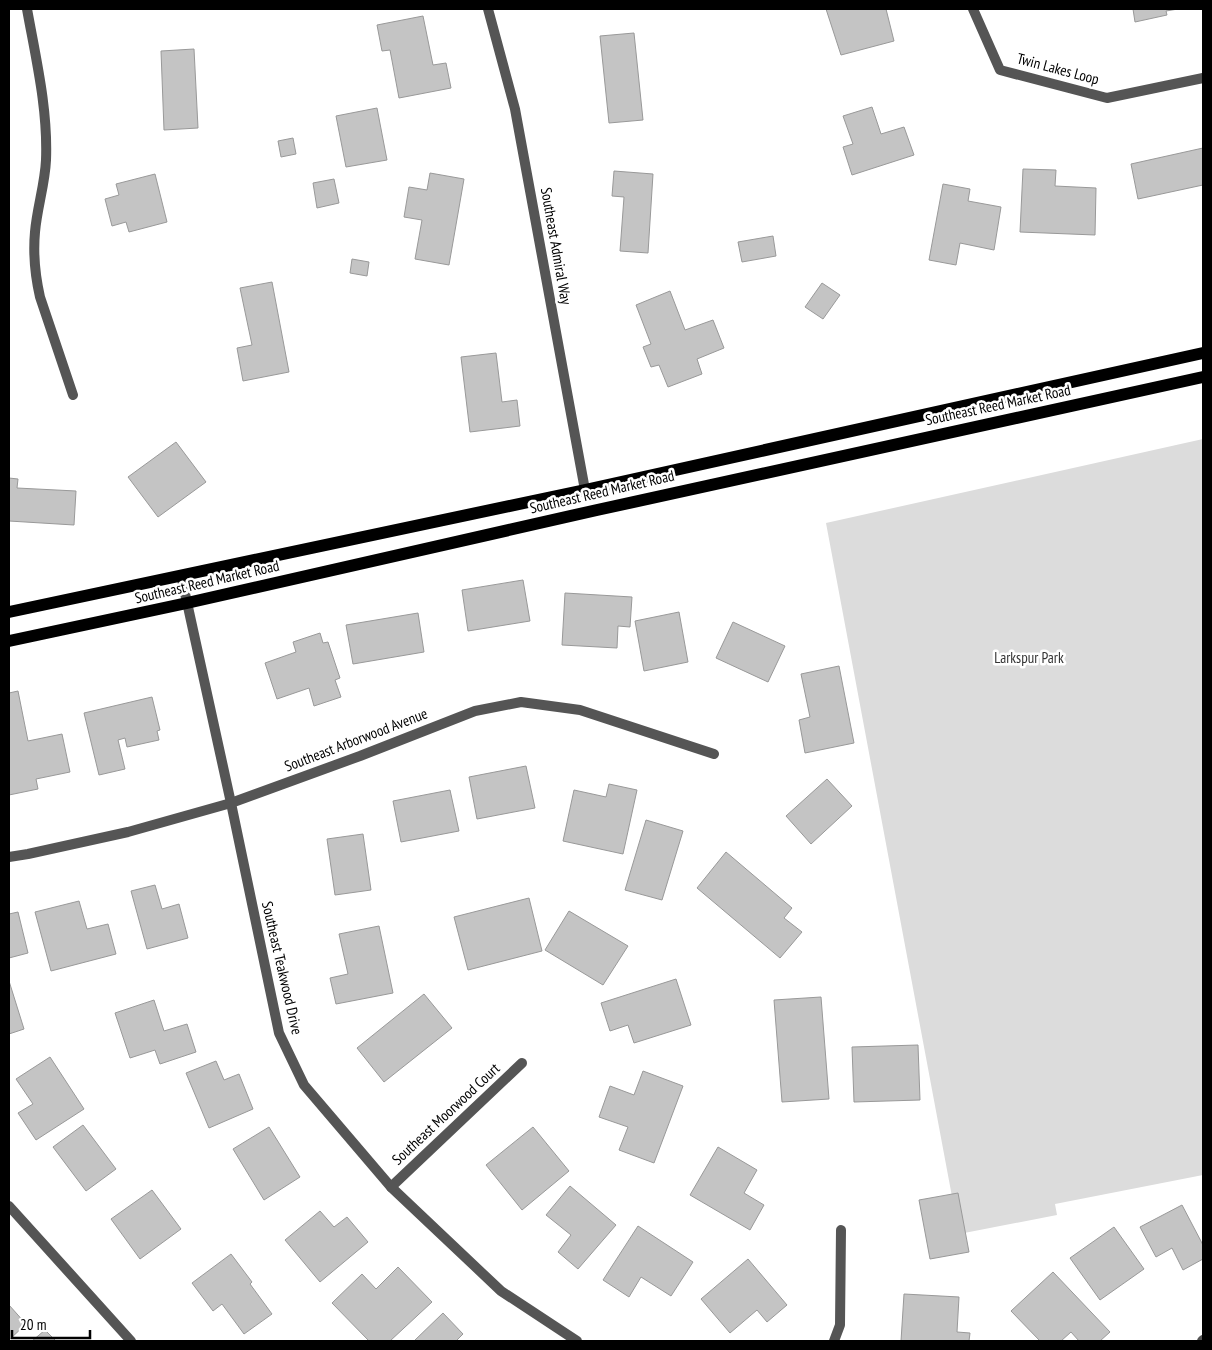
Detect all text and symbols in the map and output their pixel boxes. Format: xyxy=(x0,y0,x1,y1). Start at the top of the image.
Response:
street label: Twin Lakes Loop xyxy=(1015,48,1101,89)
street label: Southeast Admiral Way xyxy=(537,186,576,306)
street label: Southeast Reed Market Road xyxy=(924,380,1072,429)
street label: Southeast Reed Market Road xyxy=(528,466,676,517)
street label: Southeast Reed Market Road xyxy=(133,556,281,607)
park label: Larkspur Park xyxy=(994,648,1064,667)
street label: Southeast Arborwood Avenue xyxy=(282,704,430,776)
street label: Southeast Teakwood Drive xyxy=(258,899,307,1036)
street label: Southeast Moorwood Court xyxy=(388,1059,504,1169)
scale bar xyxy=(12,1308,90,1340)
text: 20 m xyxy=(20,1315,46,1334)

